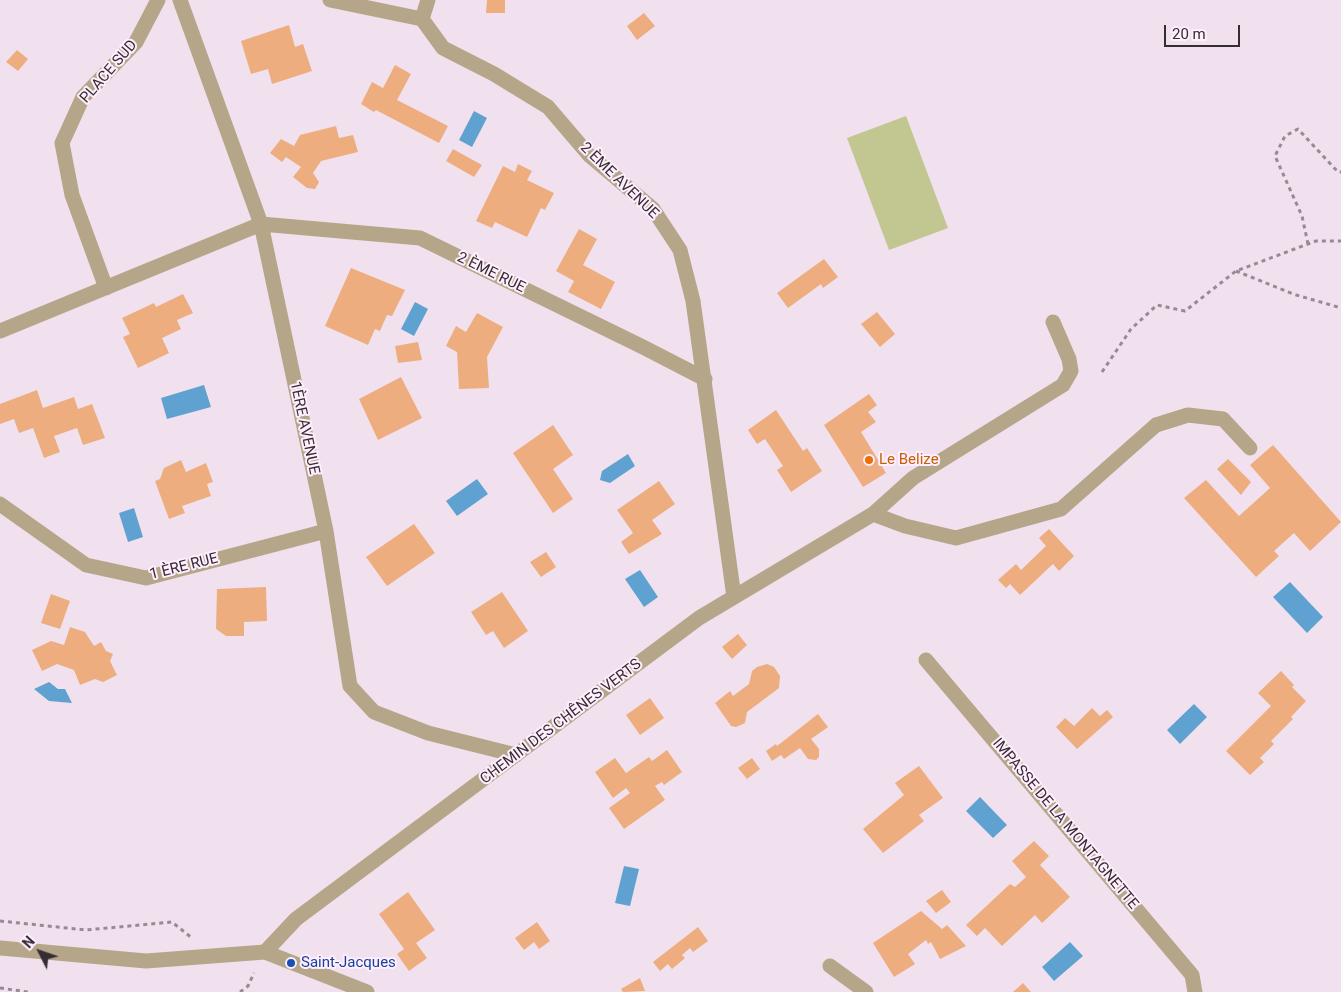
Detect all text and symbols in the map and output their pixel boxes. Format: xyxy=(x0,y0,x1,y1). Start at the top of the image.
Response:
scale bar xyxy=(1166,15,1242,47)
text: 20 m xyxy=(1172,25,1206,43)
street label: PLACE SUD xyxy=(77,37,141,107)
street label: 2 ÈME AVENUE xyxy=(576,139,662,223)
street label: 2 ÈME RUE xyxy=(454,249,528,297)
street label: 1ÈRE AVENUE xyxy=(285,380,323,476)
place label: Le Belize xyxy=(879,451,939,469)
marker: Le Belize xyxy=(863,454,875,466)
street label: 1 ÈRE RUE xyxy=(148,550,220,584)
street label: CHEMIN DES CHÊNES VERTS xyxy=(477,656,645,788)
street label: IMPASSE DE LA MONTAGNETTE xyxy=(988,735,1142,913)
north arrow xyxy=(15,927,65,977)
text: N xyxy=(19,933,38,951)
place label: Saint-Jacques xyxy=(301,954,396,972)
marker: Saint-Jacques xyxy=(285,957,297,969)

